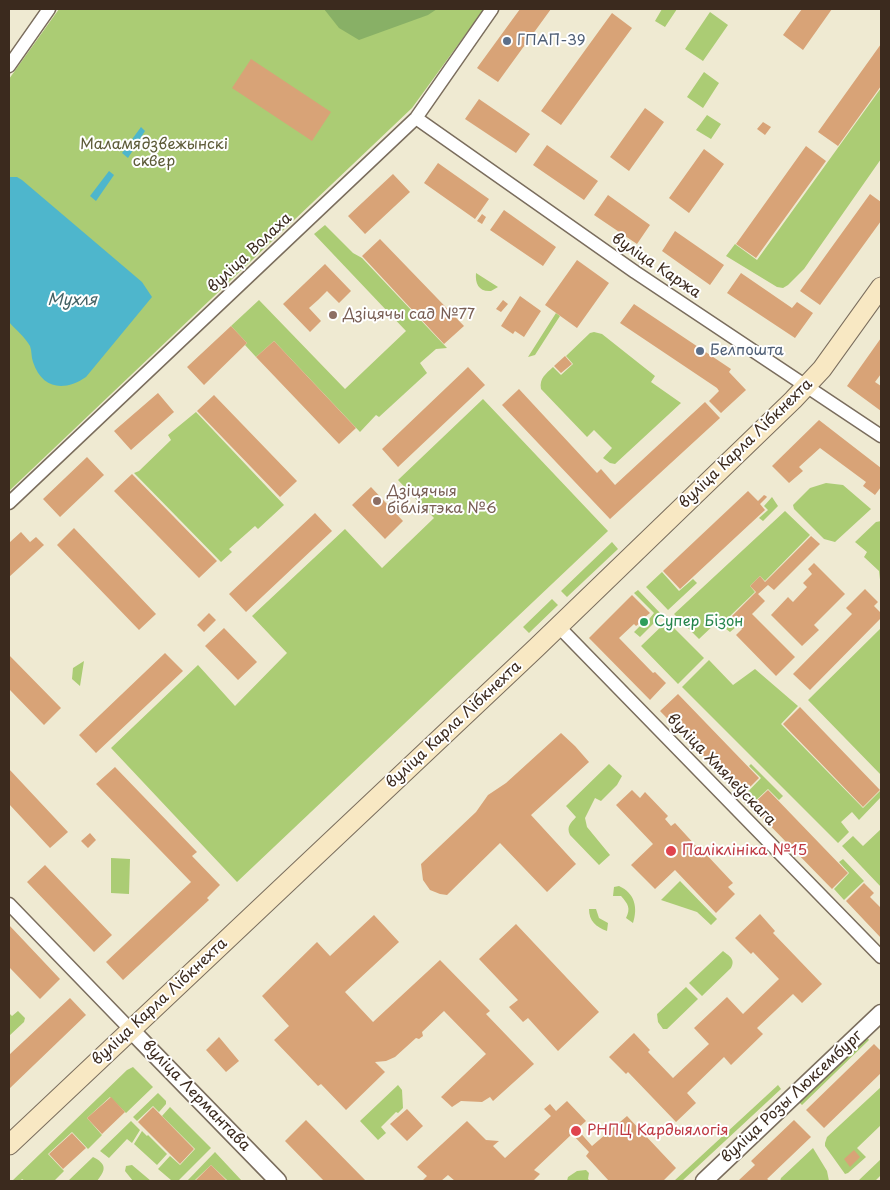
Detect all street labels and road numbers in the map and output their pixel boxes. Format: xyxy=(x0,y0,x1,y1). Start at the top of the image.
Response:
street label: вуліца Волаха xyxy=(204,209,296,297)
street label: вуліца Каржа xyxy=(608,230,704,302)
street label: вуліца Карла Лібкнехта xyxy=(676,376,816,512)
street label: вуліца Карла Лібкнехта xyxy=(383,658,525,792)
street label: вуліца Хмялеўскага xyxy=(663,710,779,830)
street label: вуліца Карла Лібкнехта xyxy=(89,935,231,1069)
street label: вуліца Розы Люксембург xyxy=(718,1027,866,1167)
street label: вуліца Лермантава xyxy=(138,1037,254,1155)

